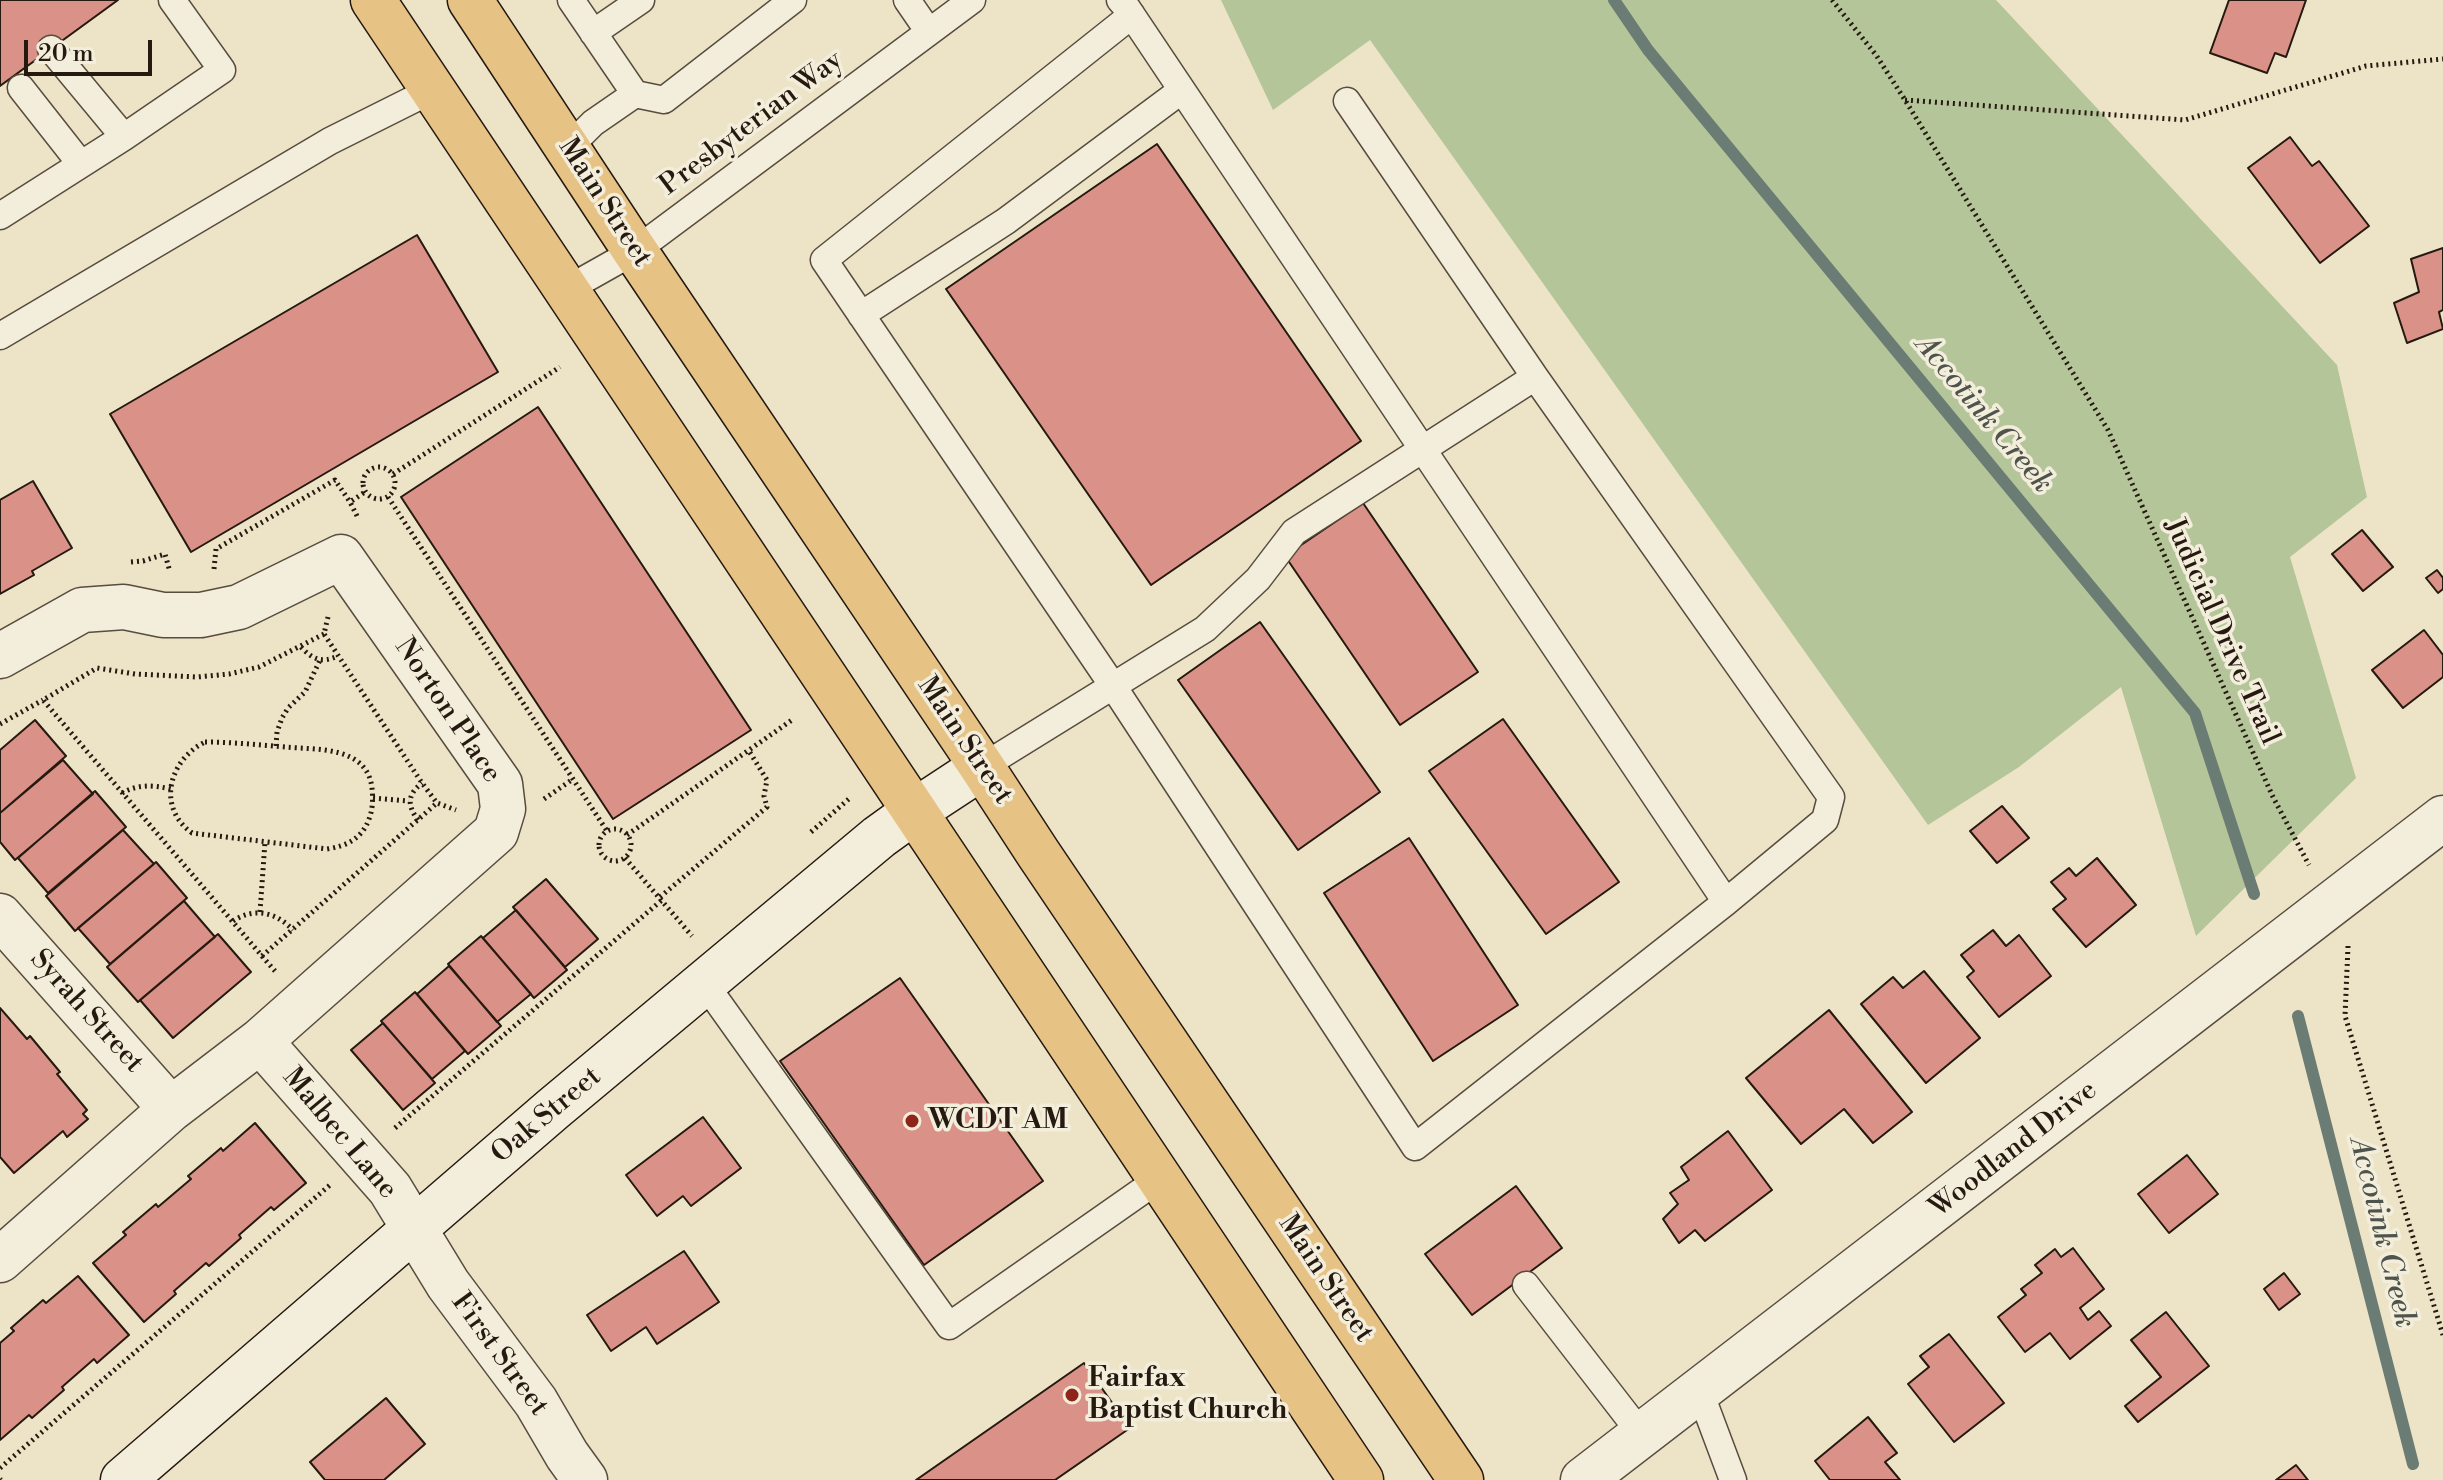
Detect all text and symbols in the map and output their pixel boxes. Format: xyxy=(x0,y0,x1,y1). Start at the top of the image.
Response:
scale bar xyxy=(28,24,156,74)
text: 20 m xyxy=(38,39,94,69)
street label: Presbyterian Way xyxy=(654,44,850,204)
street label: Main Street xyxy=(550,132,658,274)
water label: Accotink Creek xyxy=(1907,329,2059,501)
street label: Judicial Drive Trail xyxy=(2156,514,2286,750)
street label: Norton Place xyxy=(386,632,508,790)
street label: Main Street xyxy=(909,671,1019,811)
street label: Syrah Street xyxy=(22,944,150,1080)
street label: Oak Street xyxy=(485,1061,609,1171)
street label: Malbec Lane xyxy=(274,1062,404,1206)
street label: Woodland Drive xyxy=(1924,1074,2104,1226)
place label: WCDT AM xyxy=(928,1104,1068,1138)
marker: WCDT AM xyxy=(903,1112,921,1130)
water label: Accotink Creek xyxy=(2340,1134,2422,1332)
street label: Main Street xyxy=(1270,1209,1380,1349)
street label: First Street xyxy=(443,1287,555,1423)
place label: Fairfax Baptist Church xyxy=(1088,1362,1287,1428)
marker: Fairfax Baptist Church xyxy=(1063,1386,1081,1404)

